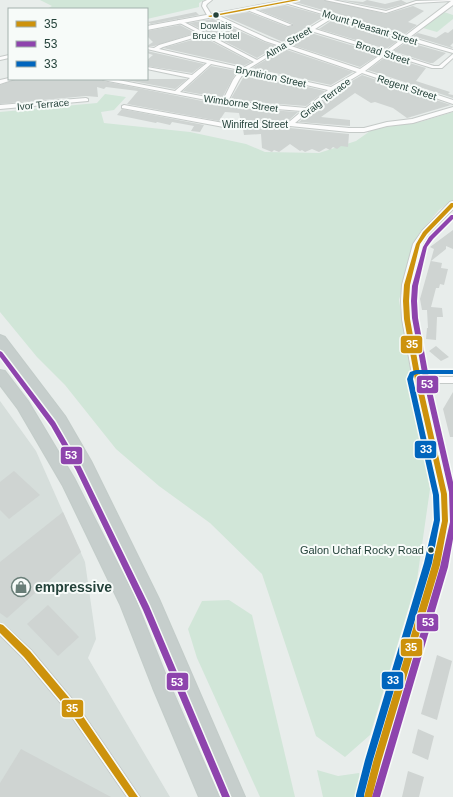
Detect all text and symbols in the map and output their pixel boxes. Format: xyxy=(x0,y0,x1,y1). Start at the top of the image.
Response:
legend xyxy=(8,8,148,80)
street label: Mount Pleasant Street xyxy=(321,8,419,47)
marker: Dowlais Bruce Hotel xyxy=(211,10,221,20)
text: 35 xyxy=(44,17,58,31)
place label: Dowlais Bruce Hotel xyxy=(192,21,240,41)
street label: Alma Street xyxy=(263,24,314,61)
text: 53 xyxy=(44,37,58,51)
street label: Broad Street xyxy=(354,39,411,66)
text: 33 xyxy=(44,57,58,71)
street label: Bryntirion Street xyxy=(235,64,307,89)
street label: Regent Street xyxy=(376,73,438,102)
street label: Graig Terrace xyxy=(298,76,353,121)
street label: Wimborne Street xyxy=(203,93,279,114)
street label: Ivor Terrace xyxy=(16,97,70,112)
street label: Winifred Street xyxy=(222,119,288,130)
line badge: 35 xyxy=(400,335,423,354)
text: 35 xyxy=(406,338,418,350)
line badge: 53 xyxy=(416,375,439,394)
text: 53 xyxy=(421,378,433,390)
line badge: 33 xyxy=(414,440,437,459)
text: 33 xyxy=(420,443,432,455)
line badge: 53 xyxy=(60,446,83,465)
text: 53 xyxy=(65,449,77,461)
place label: Galon Uchaf Rocky Road xyxy=(300,544,424,556)
marker: Galon Uchaf Rocky Road xyxy=(426,545,436,555)
shop icon: empressive xyxy=(10,576,32,598)
place label: empressive xyxy=(35,579,112,595)
line badge: 53 xyxy=(416,613,439,632)
text: 53 xyxy=(422,616,434,628)
line badge: 35 xyxy=(400,638,423,657)
text: 35 xyxy=(405,641,417,653)
line badge: 33 xyxy=(381,671,404,690)
line badge: 53 xyxy=(166,672,189,691)
text: 33 xyxy=(387,674,399,686)
text: 53 xyxy=(171,676,183,688)
line badge: 35 xyxy=(61,699,84,718)
text: 35 xyxy=(66,702,78,714)

